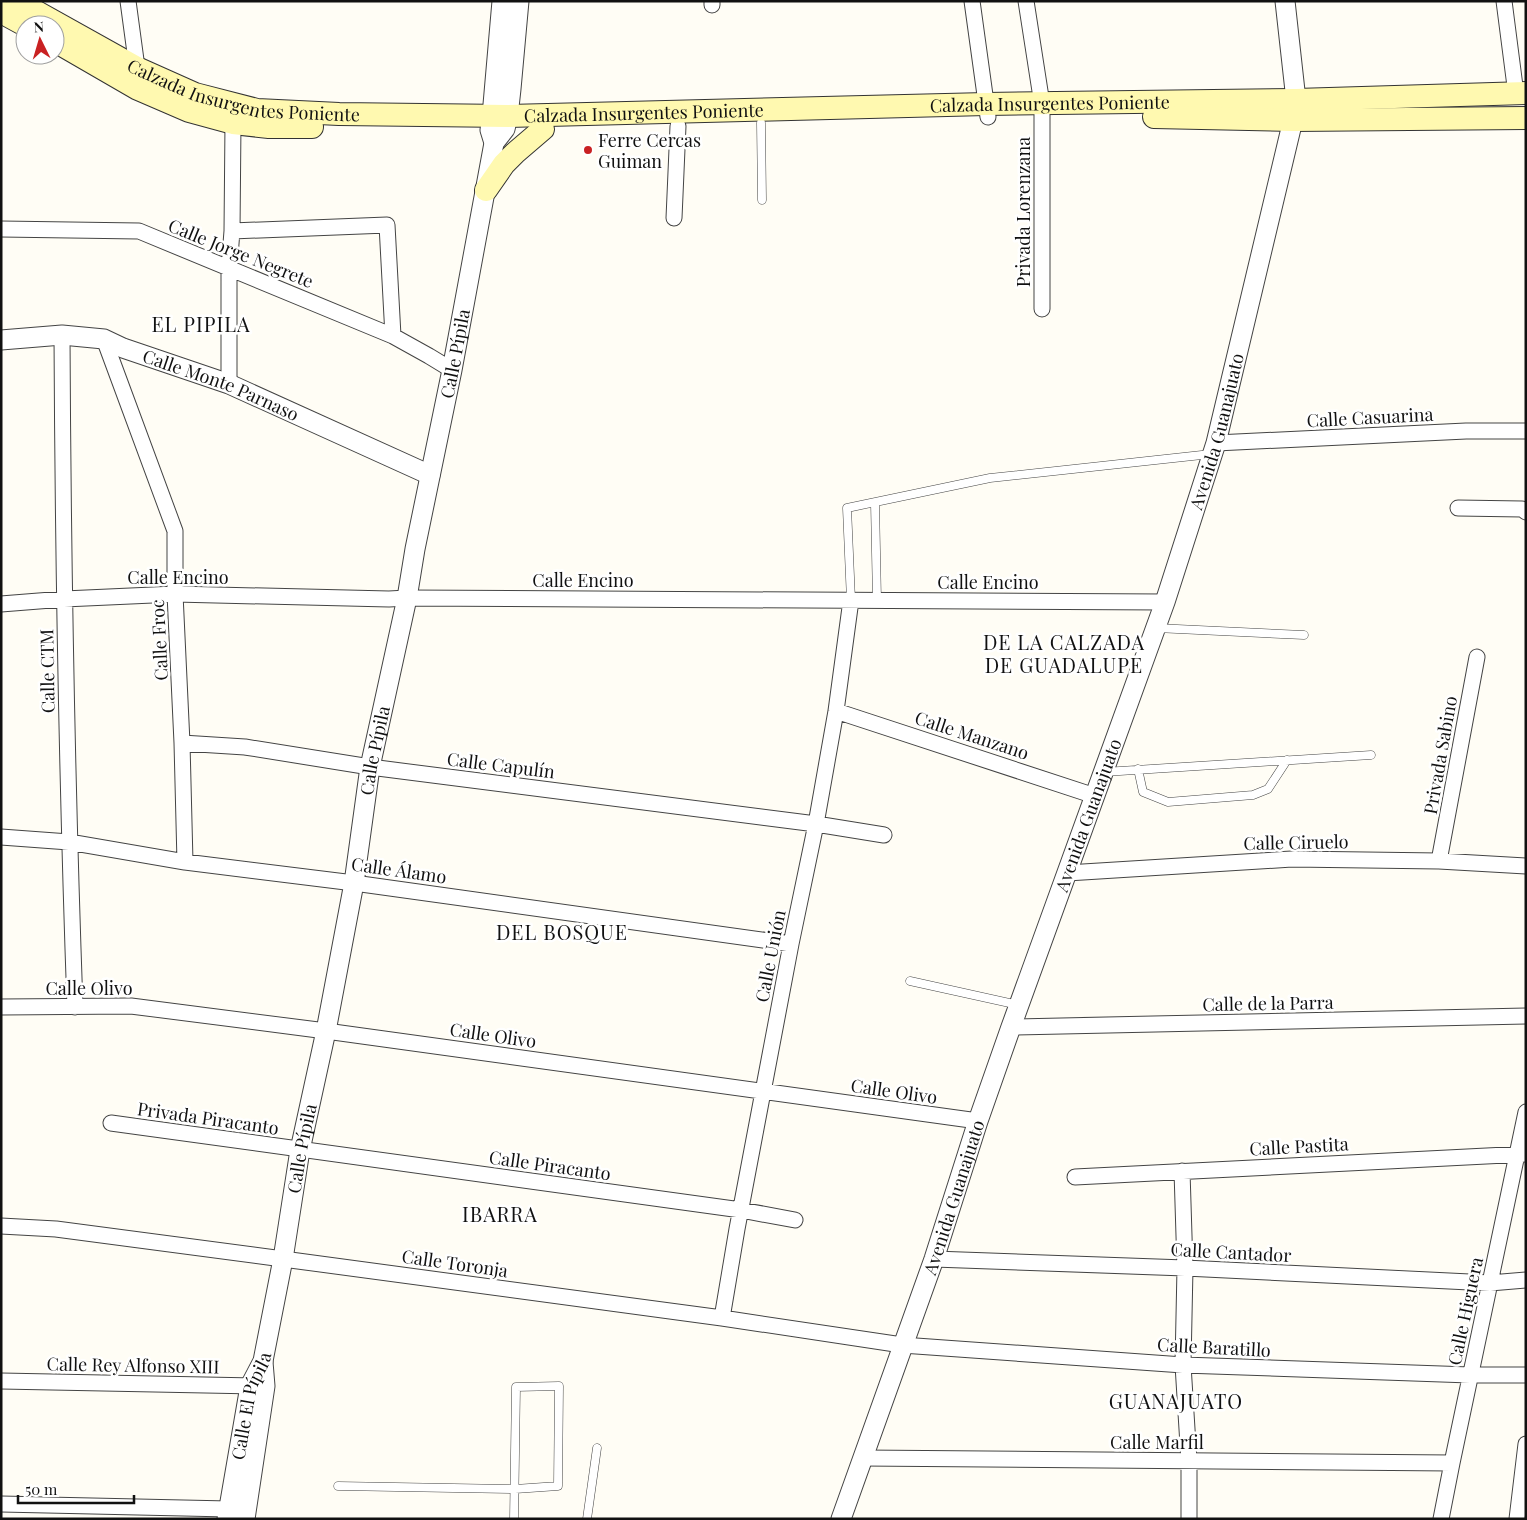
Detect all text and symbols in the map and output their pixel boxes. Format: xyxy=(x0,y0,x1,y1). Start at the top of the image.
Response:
north arrow xyxy=(15,15,65,65)
text: N xyxy=(33,17,45,36)
street label: Calzada Insurgentes Poniente xyxy=(123,53,360,126)
street label: Calzada Insurgentes Poniente xyxy=(929,90,1170,117)
street label: Calzada Insurgentes Poniente xyxy=(524,98,764,128)
place label: Ferre Cercas Guiman xyxy=(598,128,701,173)
street label: Privada Lorenzana xyxy=(1011,137,1035,287)
marker: Ferre Cercas Guiman xyxy=(582,144,594,156)
street label: Calle Jorge Negrete xyxy=(165,213,317,293)
street label: Calle Pípila xyxy=(434,307,475,401)
district label: EL PIPILA xyxy=(151,310,251,337)
street label: Calle Monte Parnaso xyxy=(140,344,303,426)
street label: Avenida Guanajuato xyxy=(1183,351,1249,514)
street label: Calle Casuarina xyxy=(1306,402,1434,432)
street label: Calle Encino xyxy=(127,565,229,589)
street label: Calle Encino xyxy=(532,568,634,592)
street label: Calle Encino xyxy=(937,570,1039,594)
street label: Calle Froc xyxy=(145,598,173,681)
district label: DE LA CALZADA DE GUADALUPE xyxy=(983,628,1145,678)
street label: Calle CTM xyxy=(34,629,60,713)
street label: Privada Sabino xyxy=(1418,694,1462,816)
street label: Calle Pípila xyxy=(354,703,395,797)
street label: Calle Manzano xyxy=(912,705,1032,765)
street label: Avenida Guanajuato xyxy=(1049,735,1127,896)
street label: Calle Capulín xyxy=(446,746,557,784)
street label: Calle Ciruelo xyxy=(1243,829,1349,855)
street label: Calle Álamo xyxy=(350,851,448,889)
street label: Calle Unión xyxy=(749,907,791,1004)
district label: DEL BOSQUE xyxy=(496,918,628,945)
street label: Calle Olivo xyxy=(45,976,133,1000)
street label: Calle de la Parra xyxy=(1202,990,1334,1016)
street label: Calle Olivo xyxy=(448,1017,538,1053)
street label: Calle Olivo xyxy=(849,1073,939,1109)
street label: Privada Piracanto xyxy=(136,1096,280,1140)
street label: Calle Pípila xyxy=(281,1102,322,1195)
street label: Avenida Guanajuato xyxy=(917,1117,990,1279)
street label: Calle Pastita xyxy=(1249,1131,1349,1161)
street label: Calle Piracanto xyxy=(488,1145,612,1185)
district label: IBARRA xyxy=(462,1200,538,1227)
street label: Calle Cantador xyxy=(1170,1237,1292,1267)
street label: Calle Toronja xyxy=(400,1244,510,1282)
street label: Calle Higuera xyxy=(1442,1255,1488,1367)
street label: Calle Baratillo xyxy=(1157,1332,1272,1362)
street label: Calle El Pípila xyxy=(225,1350,276,1462)
street label: Calle Rey Alfonso XIII xyxy=(46,1351,220,1379)
district label: GUANAJUATO xyxy=(1109,1387,1243,1414)
street label: Calle Marfil xyxy=(1110,1430,1204,1454)
scale bar xyxy=(18,1472,134,1504)
text: 50 m xyxy=(25,1479,58,1499)

